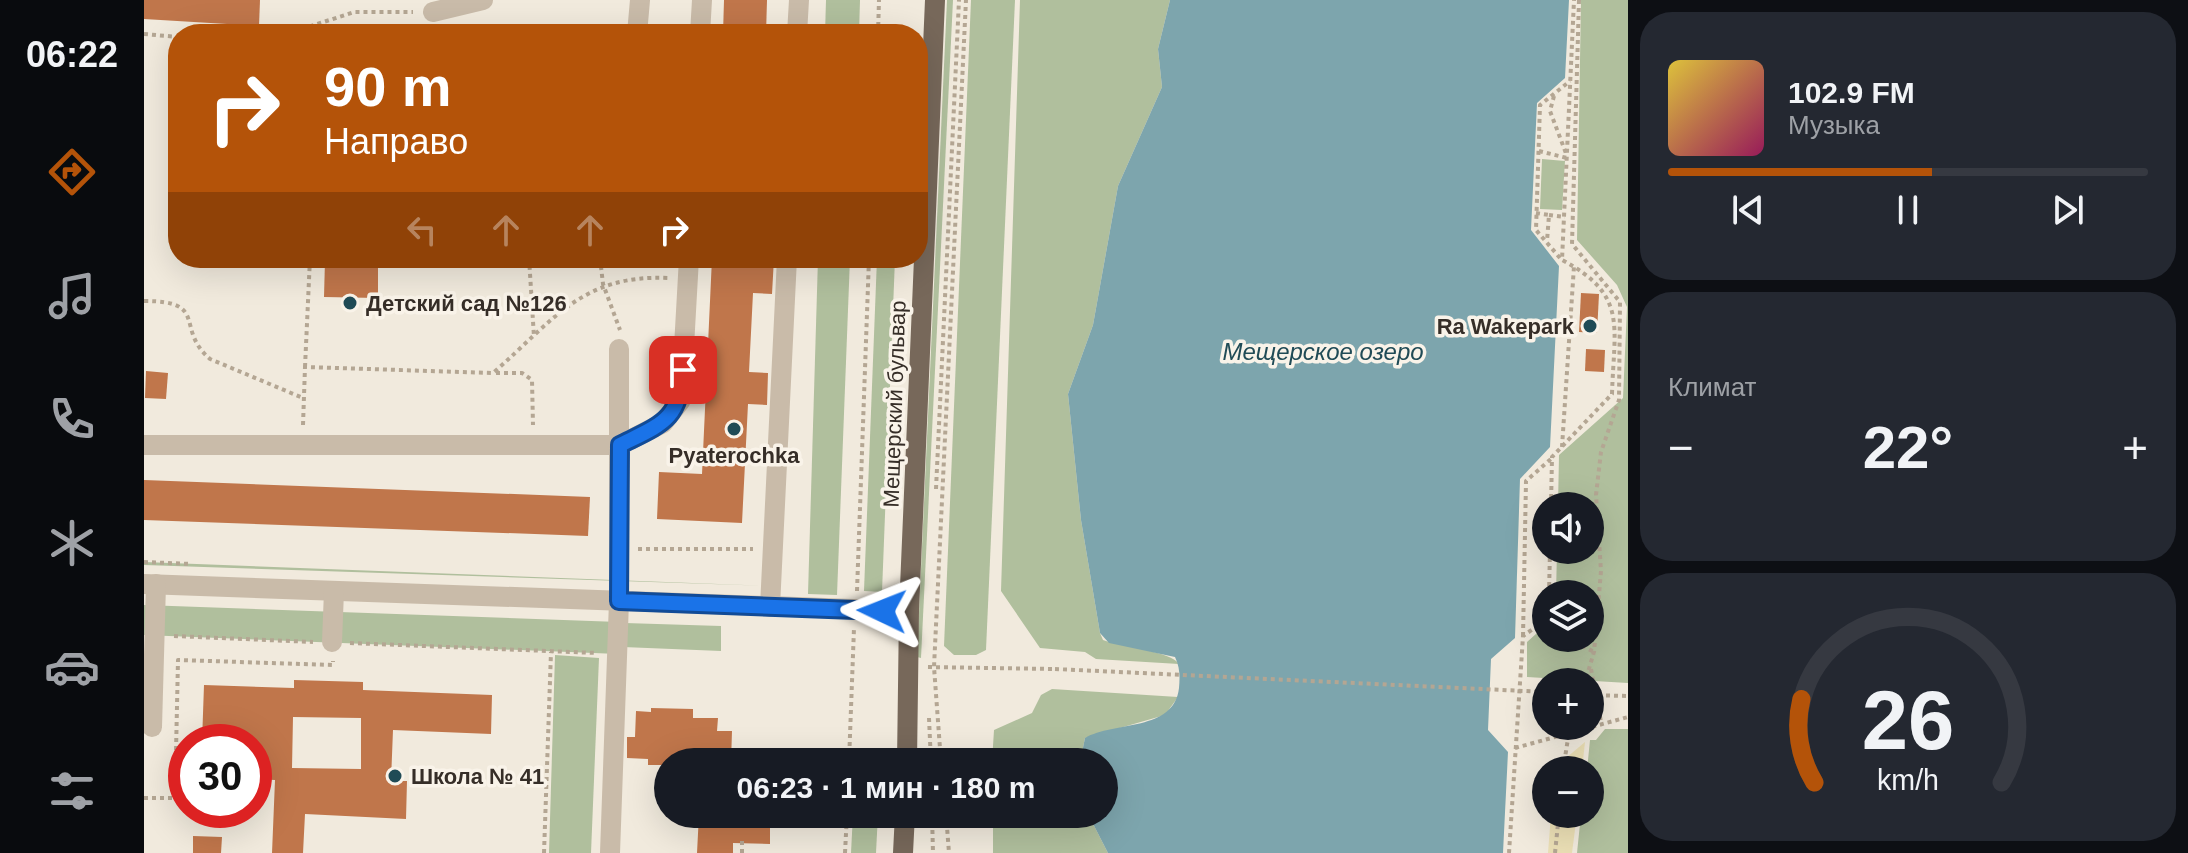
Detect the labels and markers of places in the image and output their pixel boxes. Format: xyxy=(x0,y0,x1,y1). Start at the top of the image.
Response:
place label: Детский сад №126 xyxy=(366,291,567,316)
marker: Детский сад №126 xyxy=(341,294,359,312)
place label: Ra Wakepark xyxy=(1437,314,1575,339)
marker: Ra Wakepark xyxy=(1581,317,1599,335)
pin xyxy=(649,336,717,404)
marker: Pyaterochka xyxy=(725,420,743,438)
place label: Pyaterochka xyxy=(669,443,800,468)
place label: Школа № 41 xyxy=(411,764,544,789)
marker: Школа № 41 xyxy=(386,767,404,785)

